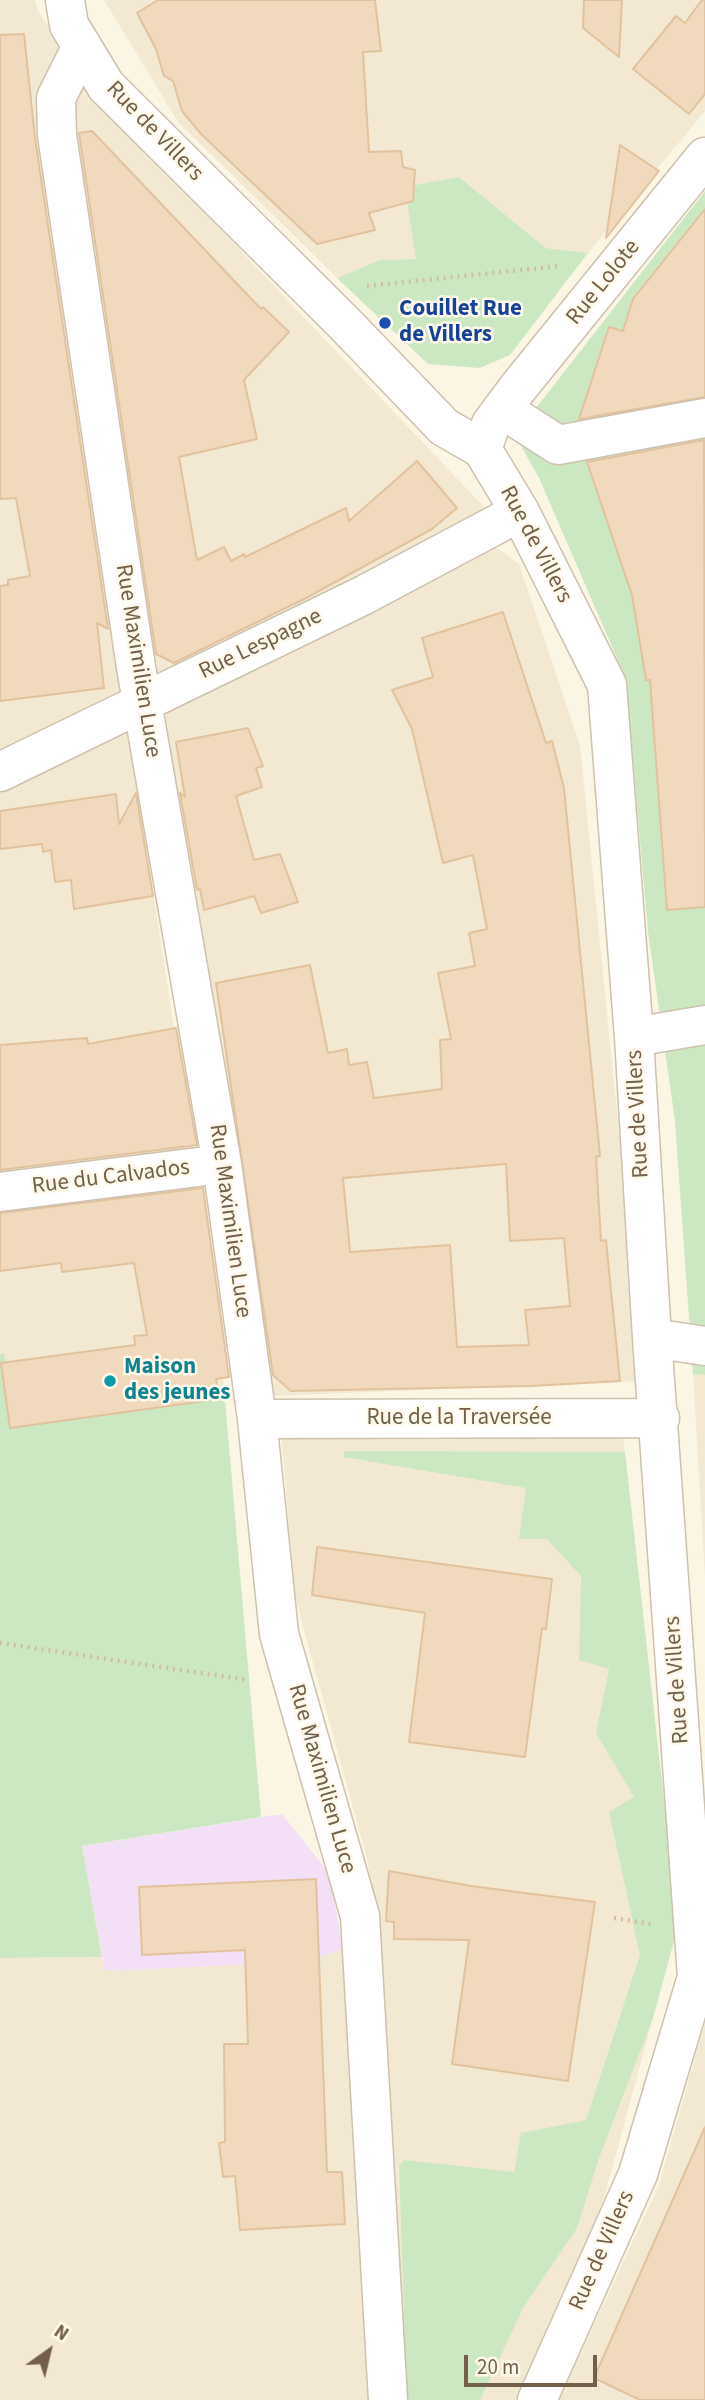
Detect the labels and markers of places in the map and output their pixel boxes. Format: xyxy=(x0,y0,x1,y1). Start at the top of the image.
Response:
place label: Couillet Rue de Villers xyxy=(399,296,522,350)
marker: Couillet Rue de Villers xyxy=(377,315,393,331)
place label: Maison des jeunes xyxy=(124,1354,231,1408)
marker: Maison des jeunes xyxy=(102,1373,118,1389)

